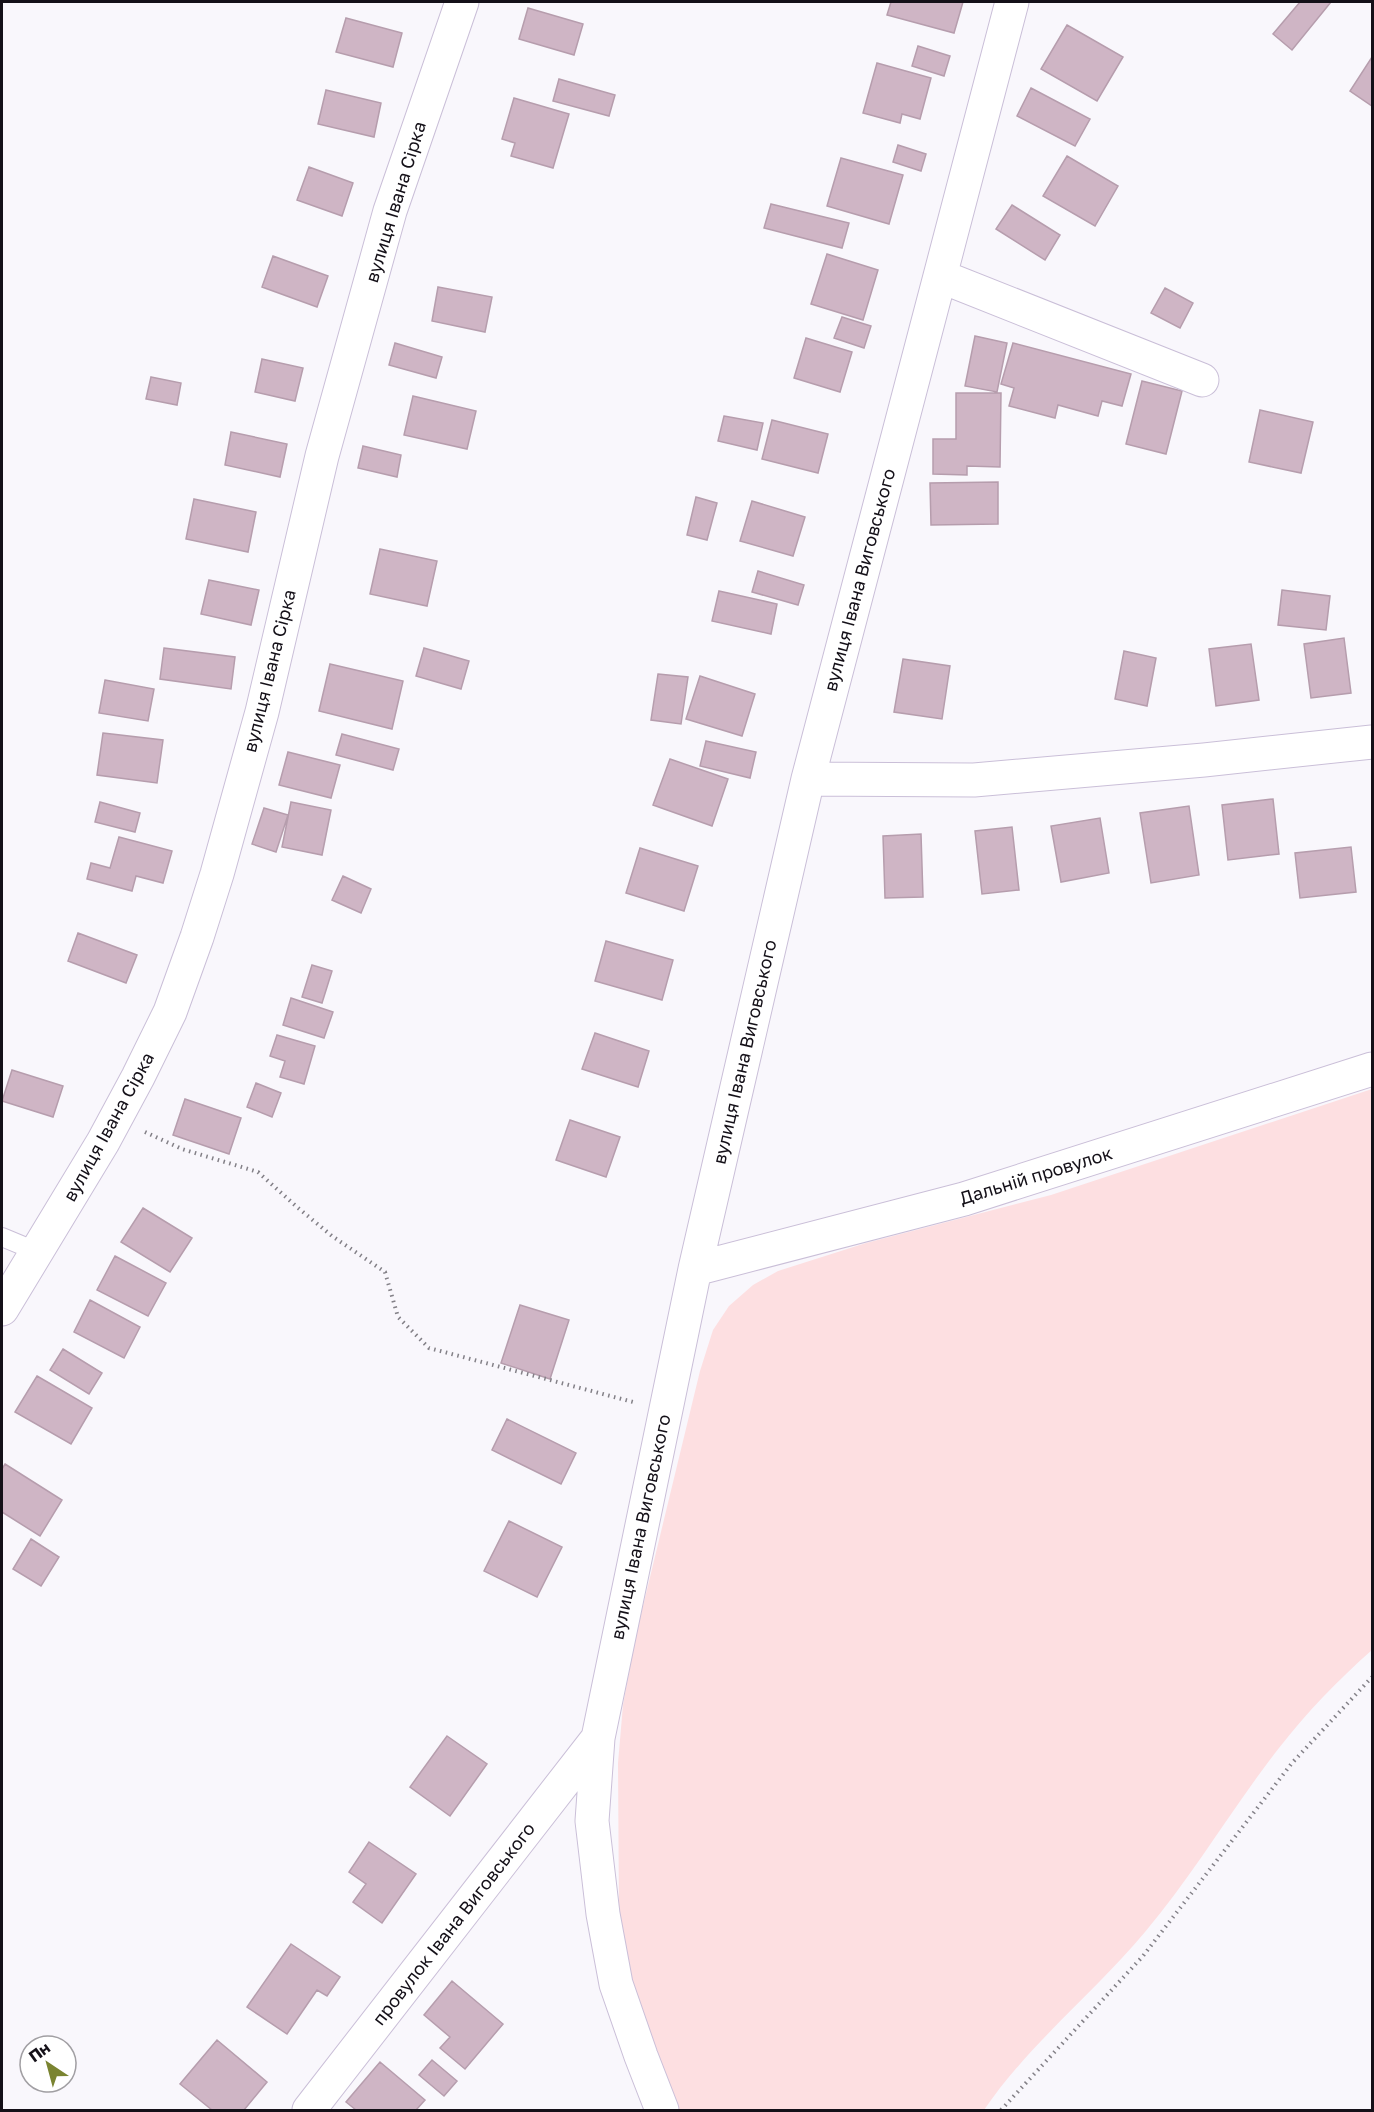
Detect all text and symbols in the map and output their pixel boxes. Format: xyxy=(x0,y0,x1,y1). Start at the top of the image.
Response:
street label: вулиця Івана Сірка xyxy=(360,119,430,285)
street label: вулиця Івана Виговського xyxy=(819,466,899,694)
street label: вулиця Івана Сірка xyxy=(238,587,300,755)
street label: вулиця Івана Виговського xyxy=(707,937,781,1166)
street label: вулиця Івана Сірка xyxy=(58,1048,158,1205)
street label: Дальній провулок xyxy=(957,1141,1115,1209)
street label: вулиця Івана Виговського xyxy=(605,1412,675,1641)
street label: провулок Івана Виговського xyxy=(367,1818,539,2029)
north arrow xyxy=(18,2034,78,2094)
text: Пн xyxy=(25,2037,54,2066)

